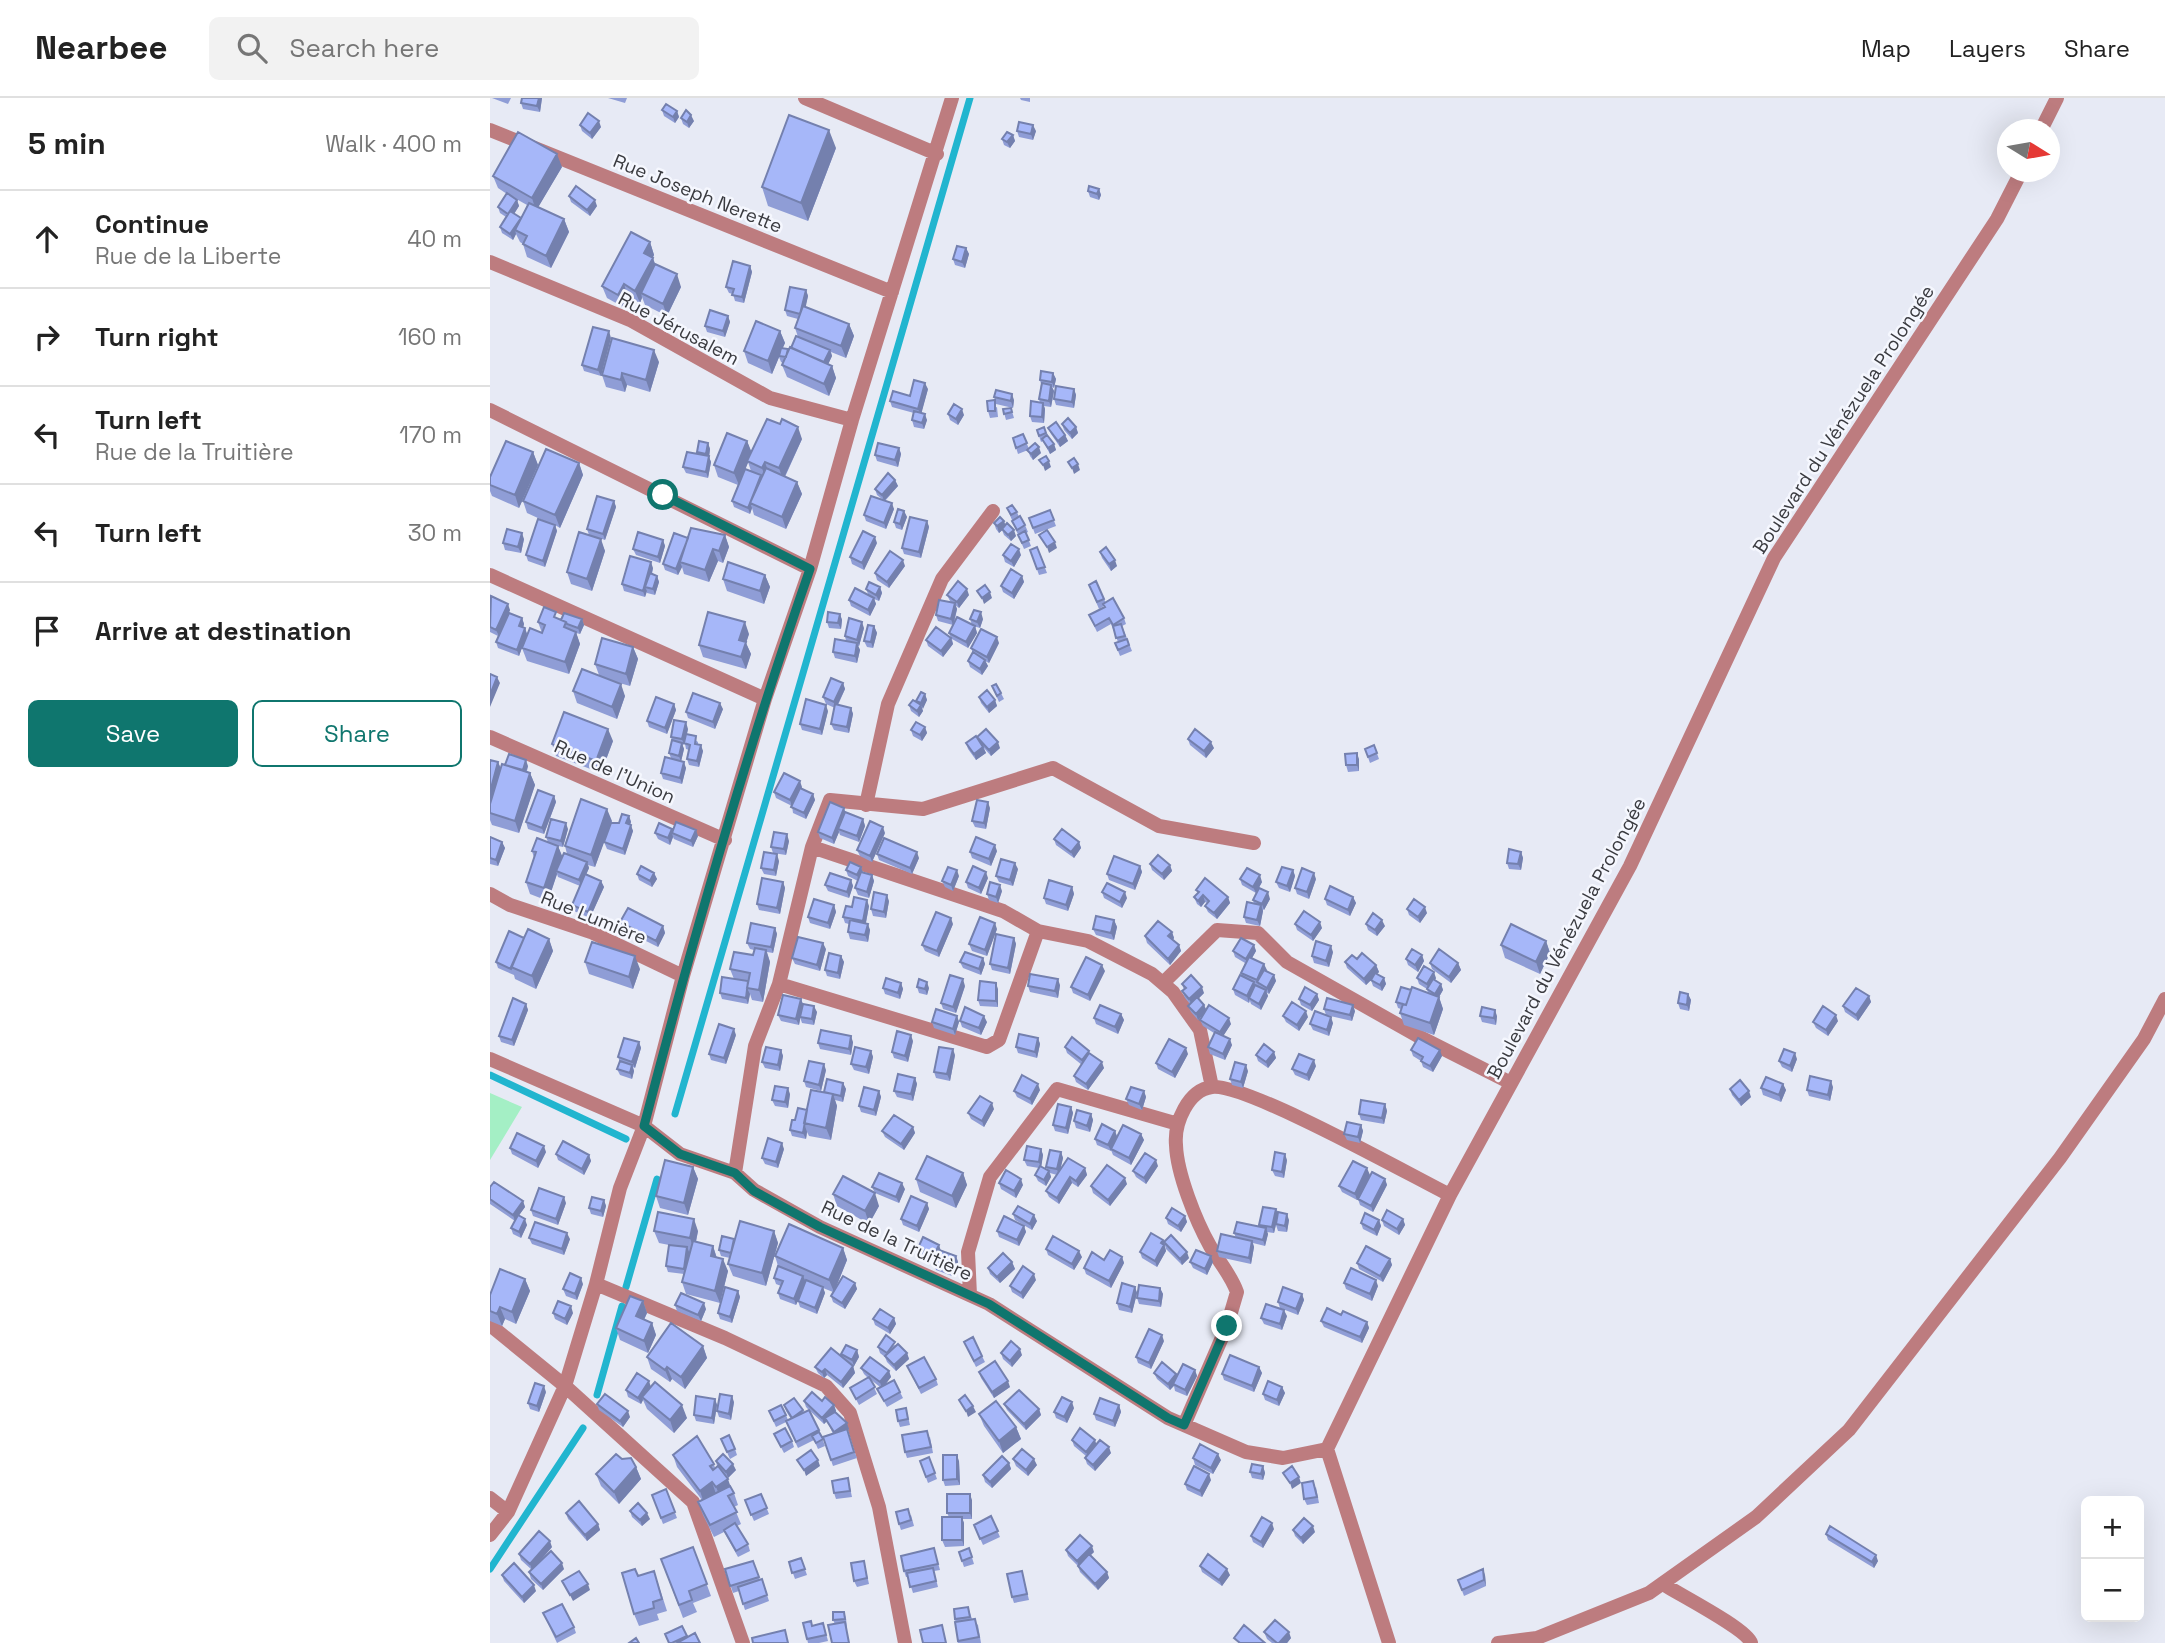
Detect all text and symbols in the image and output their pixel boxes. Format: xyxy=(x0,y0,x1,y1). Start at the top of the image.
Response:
search box xyxy=(209,17,699,80)
text: Nearbee xyxy=(35,27,167,69)
icon: search xyxy=(233,29,271,67)
text: Search here xyxy=(289,31,439,65)
text: Map xyxy=(1861,33,1911,64)
text: Layers xyxy=(1949,33,2026,64)
text: Share xyxy=(2064,33,2130,64)
north arrow xyxy=(1997,119,2060,182)
text: 5 min xyxy=(28,124,106,163)
text: Walk · 400 m xyxy=(325,129,462,159)
street label: Rue Joseph Nerette xyxy=(610,148,786,239)
text: Continue xyxy=(95,207,209,241)
icon: ahead xyxy=(28,220,66,258)
text: 40 m xyxy=(407,224,462,254)
text: Rue de la Liberte xyxy=(95,241,281,271)
street label: Boulevard du Vénézuela Prolongée xyxy=(1747,280,1940,558)
street label: Rue Jérusalem xyxy=(614,286,744,371)
icon: right xyxy=(28,318,66,356)
text: Turn right xyxy=(95,320,219,354)
text: 160 m xyxy=(398,322,462,352)
text: Turn left xyxy=(95,403,202,437)
icon: left xyxy=(28,416,66,454)
text: 170 m xyxy=(399,420,462,450)
text: Rue de la Truitière xyxy=(95,437,294,467)
route start xyxy=(647,479,678,510)
icon: left xyxy=(28,514,66,552)
text: Turn left xyxy=(95,516,202,550)
text: 30 m xyxy=(408,518,462,548)
icon: arrive xyxy=(28,612,66,650)
text: Arrive at destination xyxy=(95,614,352,648)
button: Save xyxy=(28,700,238,767)
button: Share xyxy=(252,700,462,767)
street label: Rue de l'Union xyxy=(550,734,679,809)
street label: Boulevard du Vénézuela Prolongée xyxy=(1481,793,1652,1083)
street label: Rue Lumière xyxy=(537,885,650,950)
street label: Rue de la Truitière xyxy=(817,1194,976,1286)
route end xyxy=(1211,1310,1242,1341)
map controls xyxy=(2081,1496,2144,1622)
button: + xyxy=(2081,1496,2144,1559)
button: − xyxy=(2081,1559,2144,1622)

